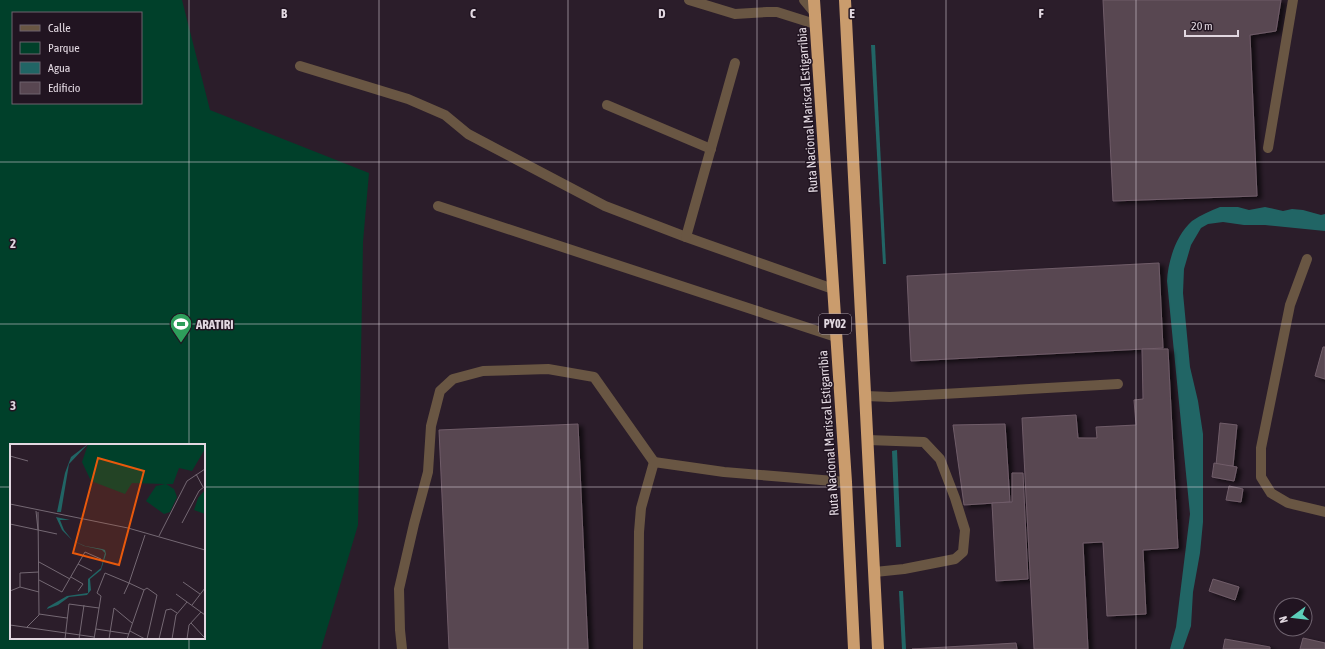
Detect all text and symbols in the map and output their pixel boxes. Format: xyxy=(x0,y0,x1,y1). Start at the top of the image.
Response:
text: B xyxy=(281,6,288,21)
text: C xyxy=(470,6,476,21)
text: D xyxy=(658,6,666,21)
text: E xyxy=(849,6,855,21)
text: F xyxy=(1038,6,1044,21)
legend xyxy=(12,12,142,104)
scale bar xyxy=(1185,12,1238,38)
text: 20 m xyxy=(1191,19,1213,33)
text: Calle xyxy=(48,21,71,35)
street label: Ruta Nacional Mariscal Estigarribia xyxy=(794,27,821,193)
text: Parque xyxy=(48,41,80,55)
text: Agua xyxy=(48,61,70,75)
text: Edificio xyxy=(48,81,81,95)
text: 2 xyxy=(10,236,16,251)
sports icon: ARATIRI xyxy=(168,311,194,344)
road number: PY02 xyxy=(819,314,851,334)
place label: ARATIRI xyxy=(195,317,234,332)
street label: Ruta Nacional Mariscal Estigarribia xyxy=(815,350,842,516)
text: 3 xyxy=(10,398,16,413)
inset map xyxy=(10,444,205,639)
north arrow xyxy=(1273,597,1313,637)
text: N xyxy=(1277,615,1290,624)

